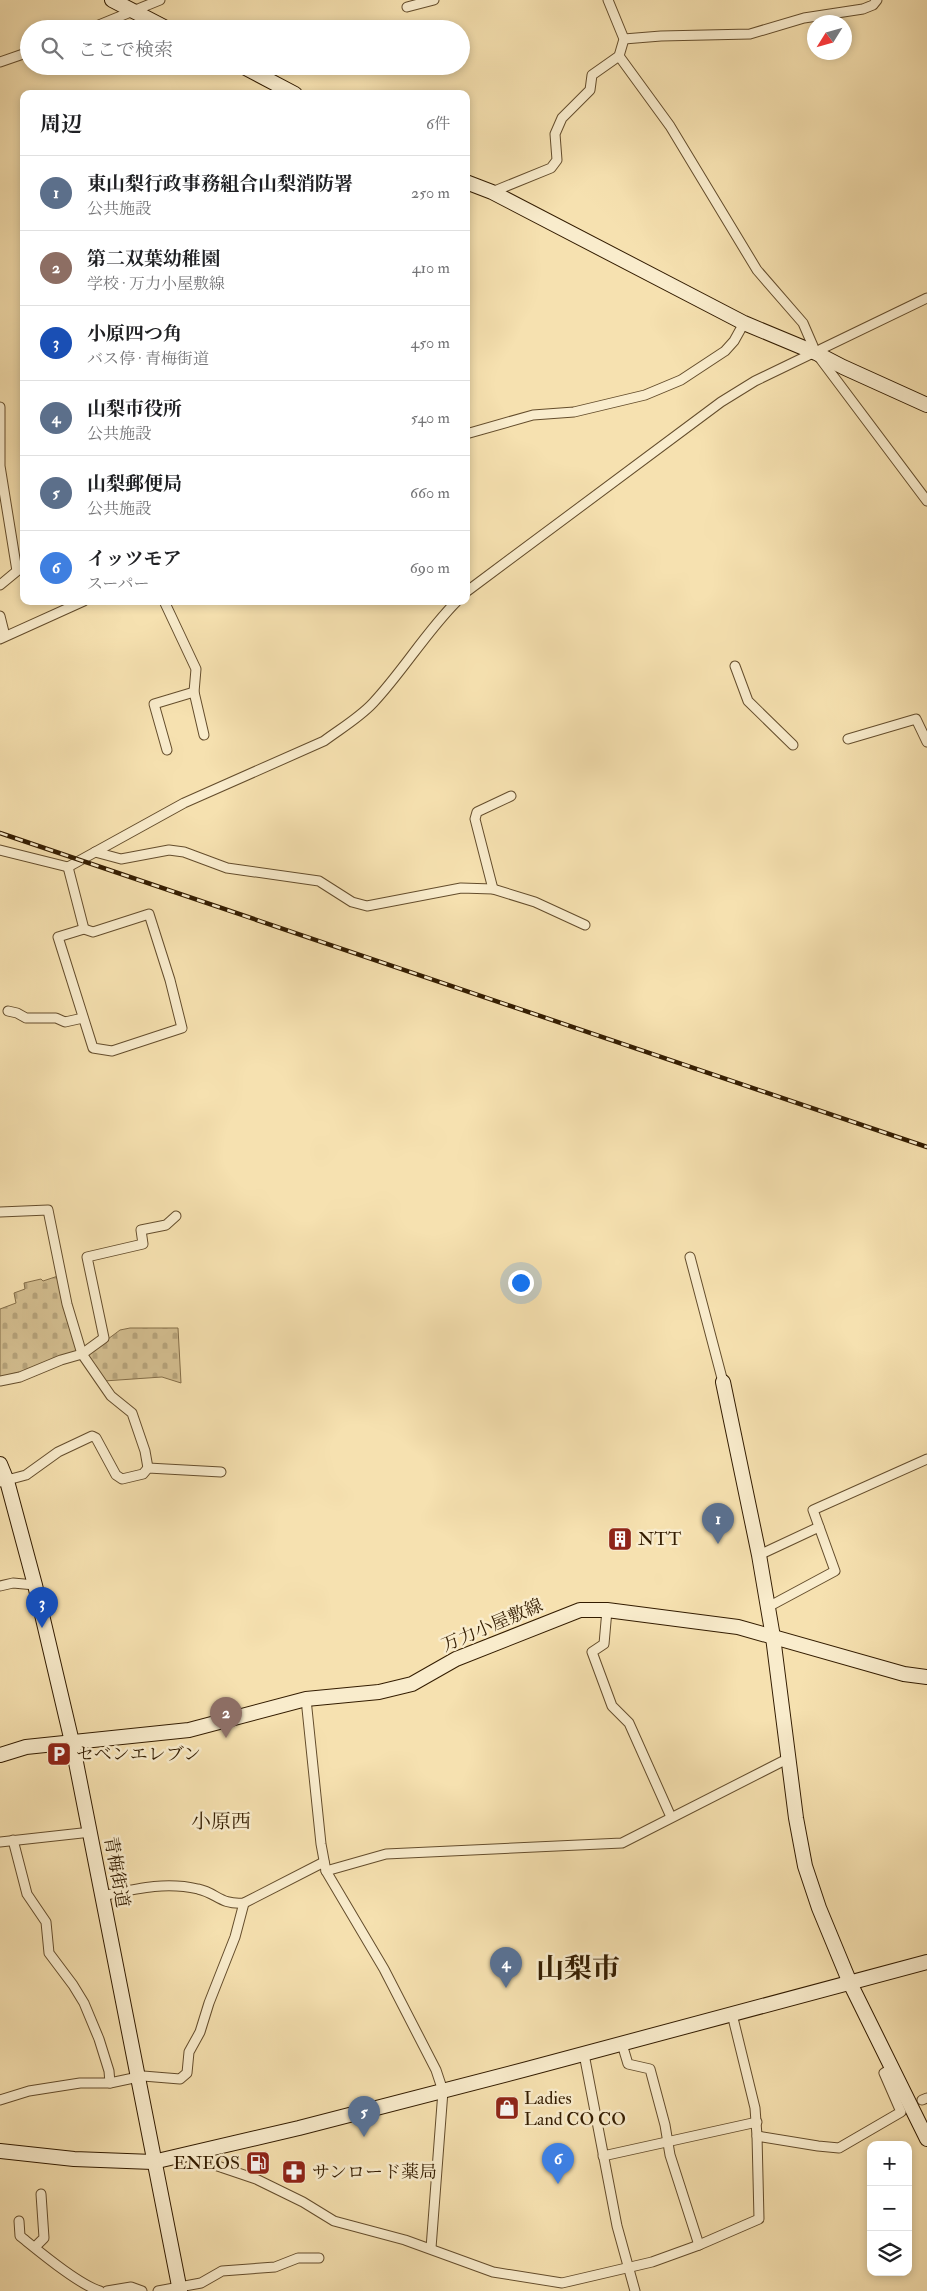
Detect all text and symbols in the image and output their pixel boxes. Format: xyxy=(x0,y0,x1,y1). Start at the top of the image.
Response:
north arrow xyxy=(807,15,852,60)
search box xyxy=(20,20,470,75)
icon: search xyxy=(38,34,66,62)
text: ここで検索 xyxy=(78,38,173,62)
text: 周辺 xyxy=(40,111,82,138)
text: 6件 xyxy=(426,114,450,134)
text: 東山梨行政事務組合山梨消防署 xyxy=(87,172,353,196)
text: 1 xyxy=(53,183,59,203)
text: 250 m xyxy=(411,183,450,203)
text: 公共施設 xyxy=(87,199,151,219)
text: 第二双葉幼稚園 xyxy=(87,247,220,271)
text: 2 xyxy=(52,258,60,278)
text: 410 m xyxy=(412,258,450,278)
text: 学校 · 万力小屋敷線 xyxy=(87,274,225,294)
text: 小原四つ角 xyxy=(87,322,182,346)
text: 3 xyxy=(53,333,59,353)
text: 450 m xyxy=(411,333,450,353)
text: バス停 · 青梅街道 xyxy=(87,349,209,369)
text: 山梨市役所 xyxy=(87,397,182,421)
text: 4 xyxy=(52,408,60,428)
text: 540 m xyxy=(411,408,450,428)
text: 公共施設 xyxy=(87,424,151,444)
text: 山梨郵便局 xyxy=(87,472,182,496)
text: 5 xyxy=(52,483,60,503)
text: 660 m xyxy=(410,483,450,503)
text: 公共施設 xyxy=(87,499,151,519)
text: イッツモア xyxy=(87,547,182,571)
text: 6 xyxy=(52,558,60,578)
text: 690 m xyxy=(410,558,450,578)
text: スーパー xyxy=(87,574,149,594)
your location xyxy=(508,1270,534,1296)
pin: 1 xyxy=(702,1503,734,1544)
building icon: NTT xyxy=(607,1526,633,1552)
place label: NTT xyxy=(638,1528,682,1551)
pin: 3 xyxy=(26,1587,58,1628)
street label: 万力小屋敷線 xyxy=(438,1594,546,1657)
pin: 2 xyxy=(210,1697,242,1738)
parking icon: セベンエレブン xyxy=(46,1741,72,1767)
place label: セベンエレブン xyxy=(76,1743,201,1766)
district label: 小原西 xyxy=(191,1809,251,1834)
street label: 青梅街道 xyxy=(99,1835,134,1910)
pin: 4 xyxy=(490,1947,522,1988)
district label: 山梨市 xyxy=(536,1952,620,1987)
place label: Ladies Land CO CO xyxy=(524,2087,626,2131)
shop icon: Ladies Land CO CO xyxy=(494,2095,520,2121)
pin: 5 xyxy=(348,2096,380,2137)
map controls xyxy=(867,2141,912,2276)
button: + xyxy=(867,2141,912,2186)
pin: 6 xyxy=(542,2143,574,2184)
fuel station icon: ENEOS xyxy=(245,2150,271,2176)
place label: ENEOS xyxy=(173,2152,240,2175)
pharmacy icon: サンロード薬局 xyxy=(281,2159,307,2185)
place label: サンロード薬局 xyxy=(312,2161,437,2184)
button: − xyxy=(867,2186,912,2231)
button: layers xyxy=(867,2231,912,2276)

